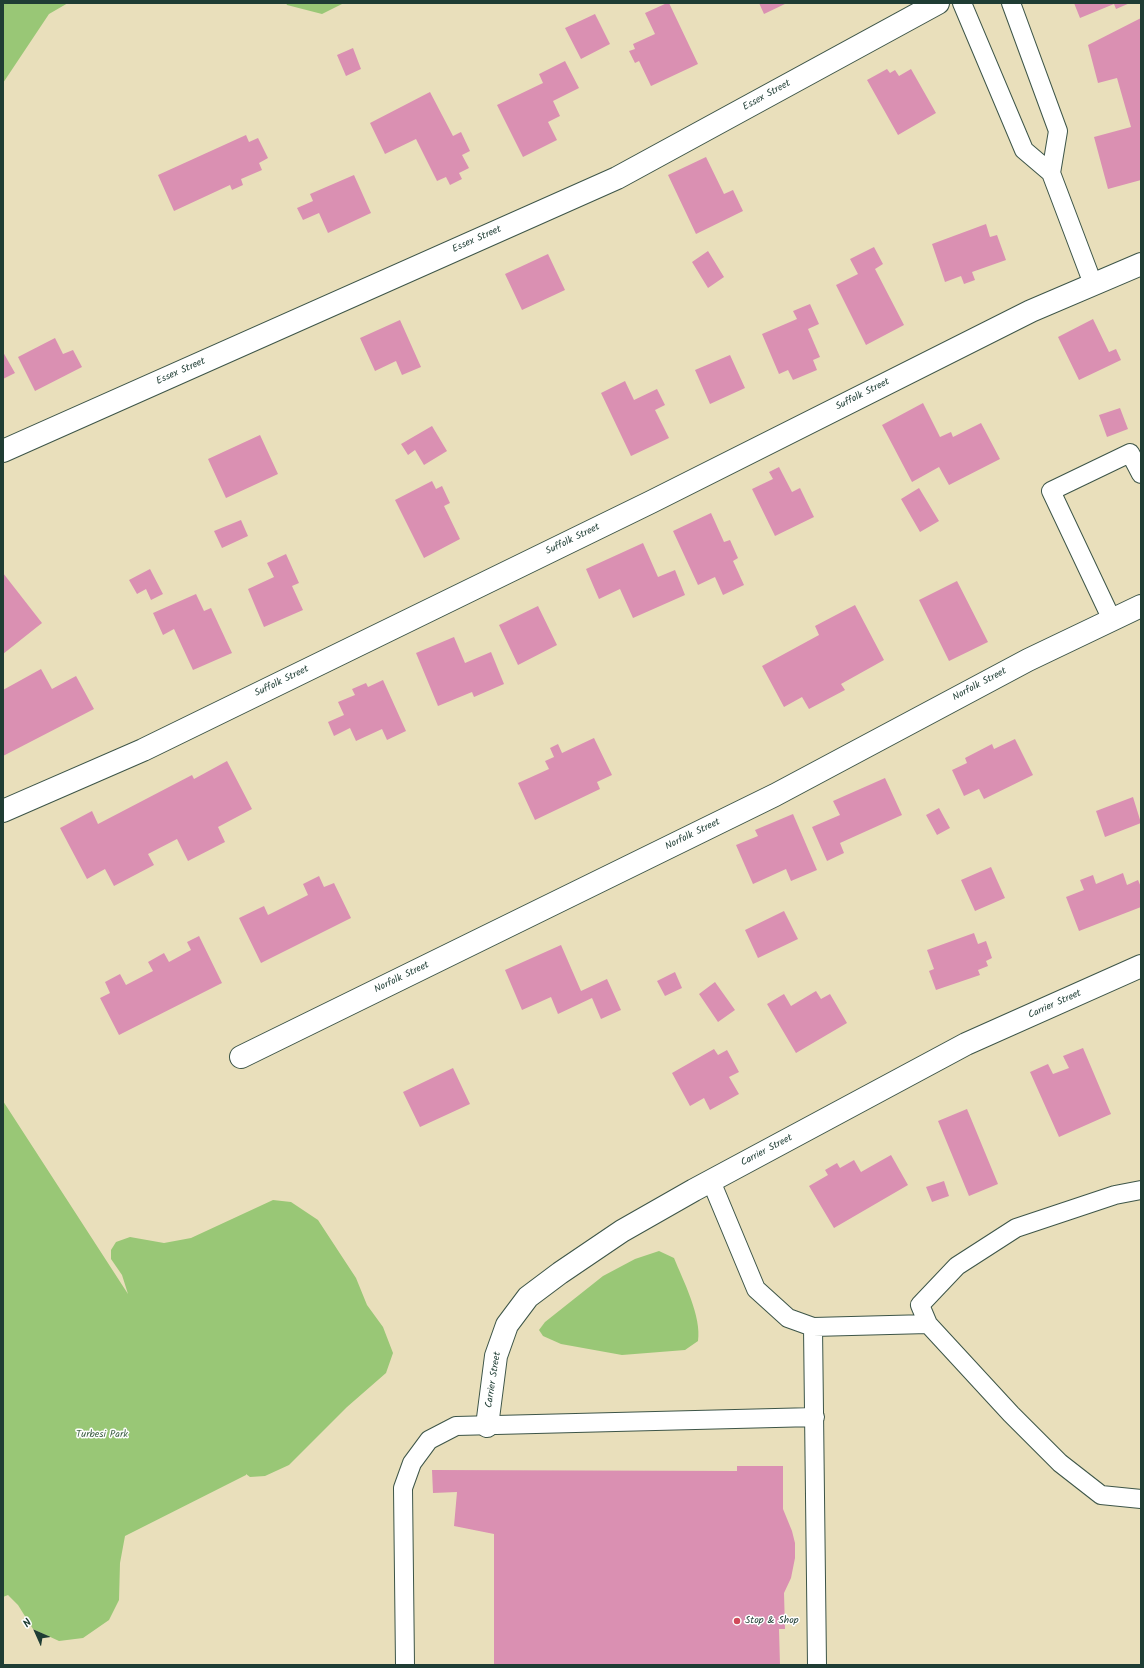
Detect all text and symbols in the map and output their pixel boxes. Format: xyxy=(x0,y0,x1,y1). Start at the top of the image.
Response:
street label: Essex Street xyxy=(741,78,793,114)
street label: Essex Street xyxy=(451,224,503,256)
street label: Essex Street xyxy=(155,356,207,388)
street label: Suffolk Street xyxy=(834,376,892,414)
street label: Suffolk Street xyxy=(544,522,602,558)
street label: Suffolk Street xyxy=(253,664,311,700)
street label: Norfolk Street xyxy=(951,666,1009,704)
street label: Norfolk Street xyxy=(664,817,722,853)
street label: Norfolk Street xyxy=(373,960,431,996)
street label: Carrier Street xyxy=(1027,988,1083,1022)
street label: Carrier Street xyxy=(739,1132,795,1170)
street label: Carrier Street xyxy=(484,1351,504,1409)
park label: Turbesi Park xyxy=(76,1429,128,1441)
north arrow xyxy=(16,1612,56,1652)
text: N xyxy=(19,1615,36,1632)
place label: Stop & Shop xyxy=(745,1615,799,1627)
marker: Stop & Shop xyxy=(732,1616,742,1626)

